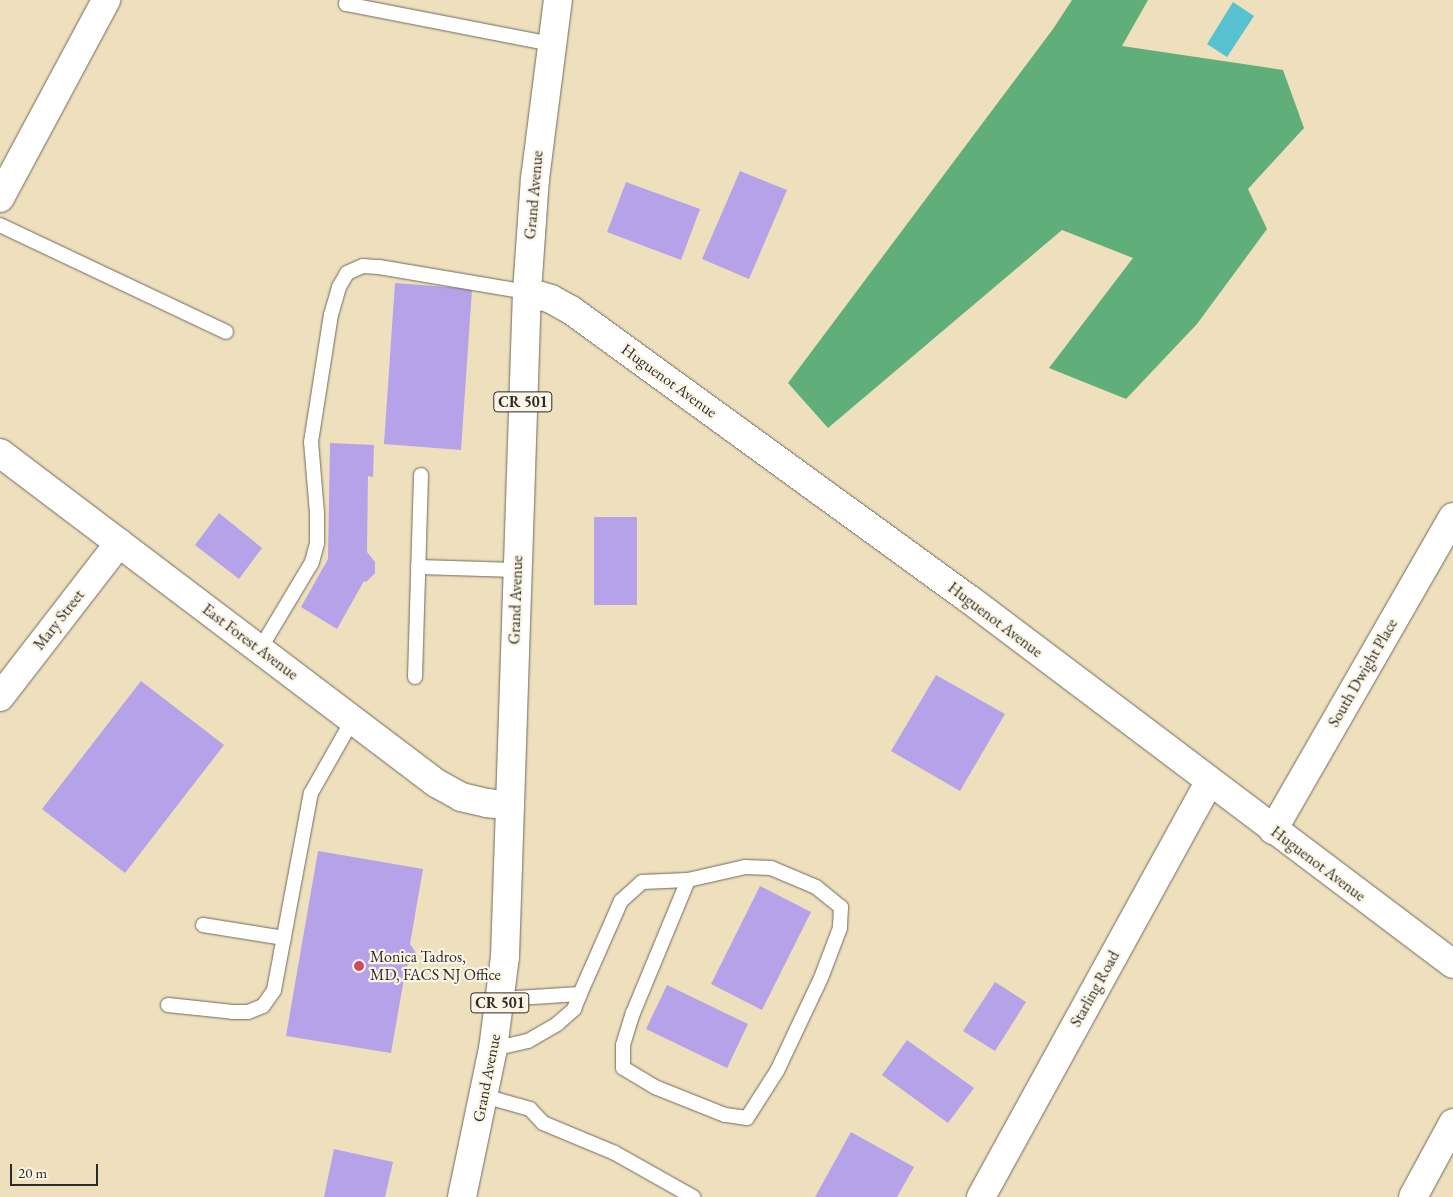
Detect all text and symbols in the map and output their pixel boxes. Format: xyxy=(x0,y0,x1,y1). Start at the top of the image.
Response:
street label: Grand Avenue xyxy=(521,150,547,240)
street label: Huguenot Avenue xyxy=(617,340,721,422)
road number: CR 501 xyxy=(493,390,553,414)
street label: Grand Avenue xyxy=(505,555,527,645)
street label: Huguenot Avenue xyxy=(944,578,1046,662)
street label: Mary Street xyxy=(30,586,88,654)
street label: East Forest Avenue xyxy=(198,600,302,684)
street label: South Dwight Place xyxy=(1324,615,1402,731)
street label: Huguenot Avenue xyxy=(1267,822,1369,906)
place label: Monica Tadros, MD, FACS NJ Office xyxy=(370,947,501,985)
street label: Starling Road xyxy=(1066,948,1124,1030)
marker: Monica Tadros, MD, FACS NJ Office xyxy=(352,959,366,973)
road number: CR 501 xyxy=(470,990,530,1016)
street label: Grand Avenue xyxy=(469,1032,505,1124)
scale bar xyxy=(12,1154,100,1186)
text: 20 m xyxy=(18,1163,47,1182)

